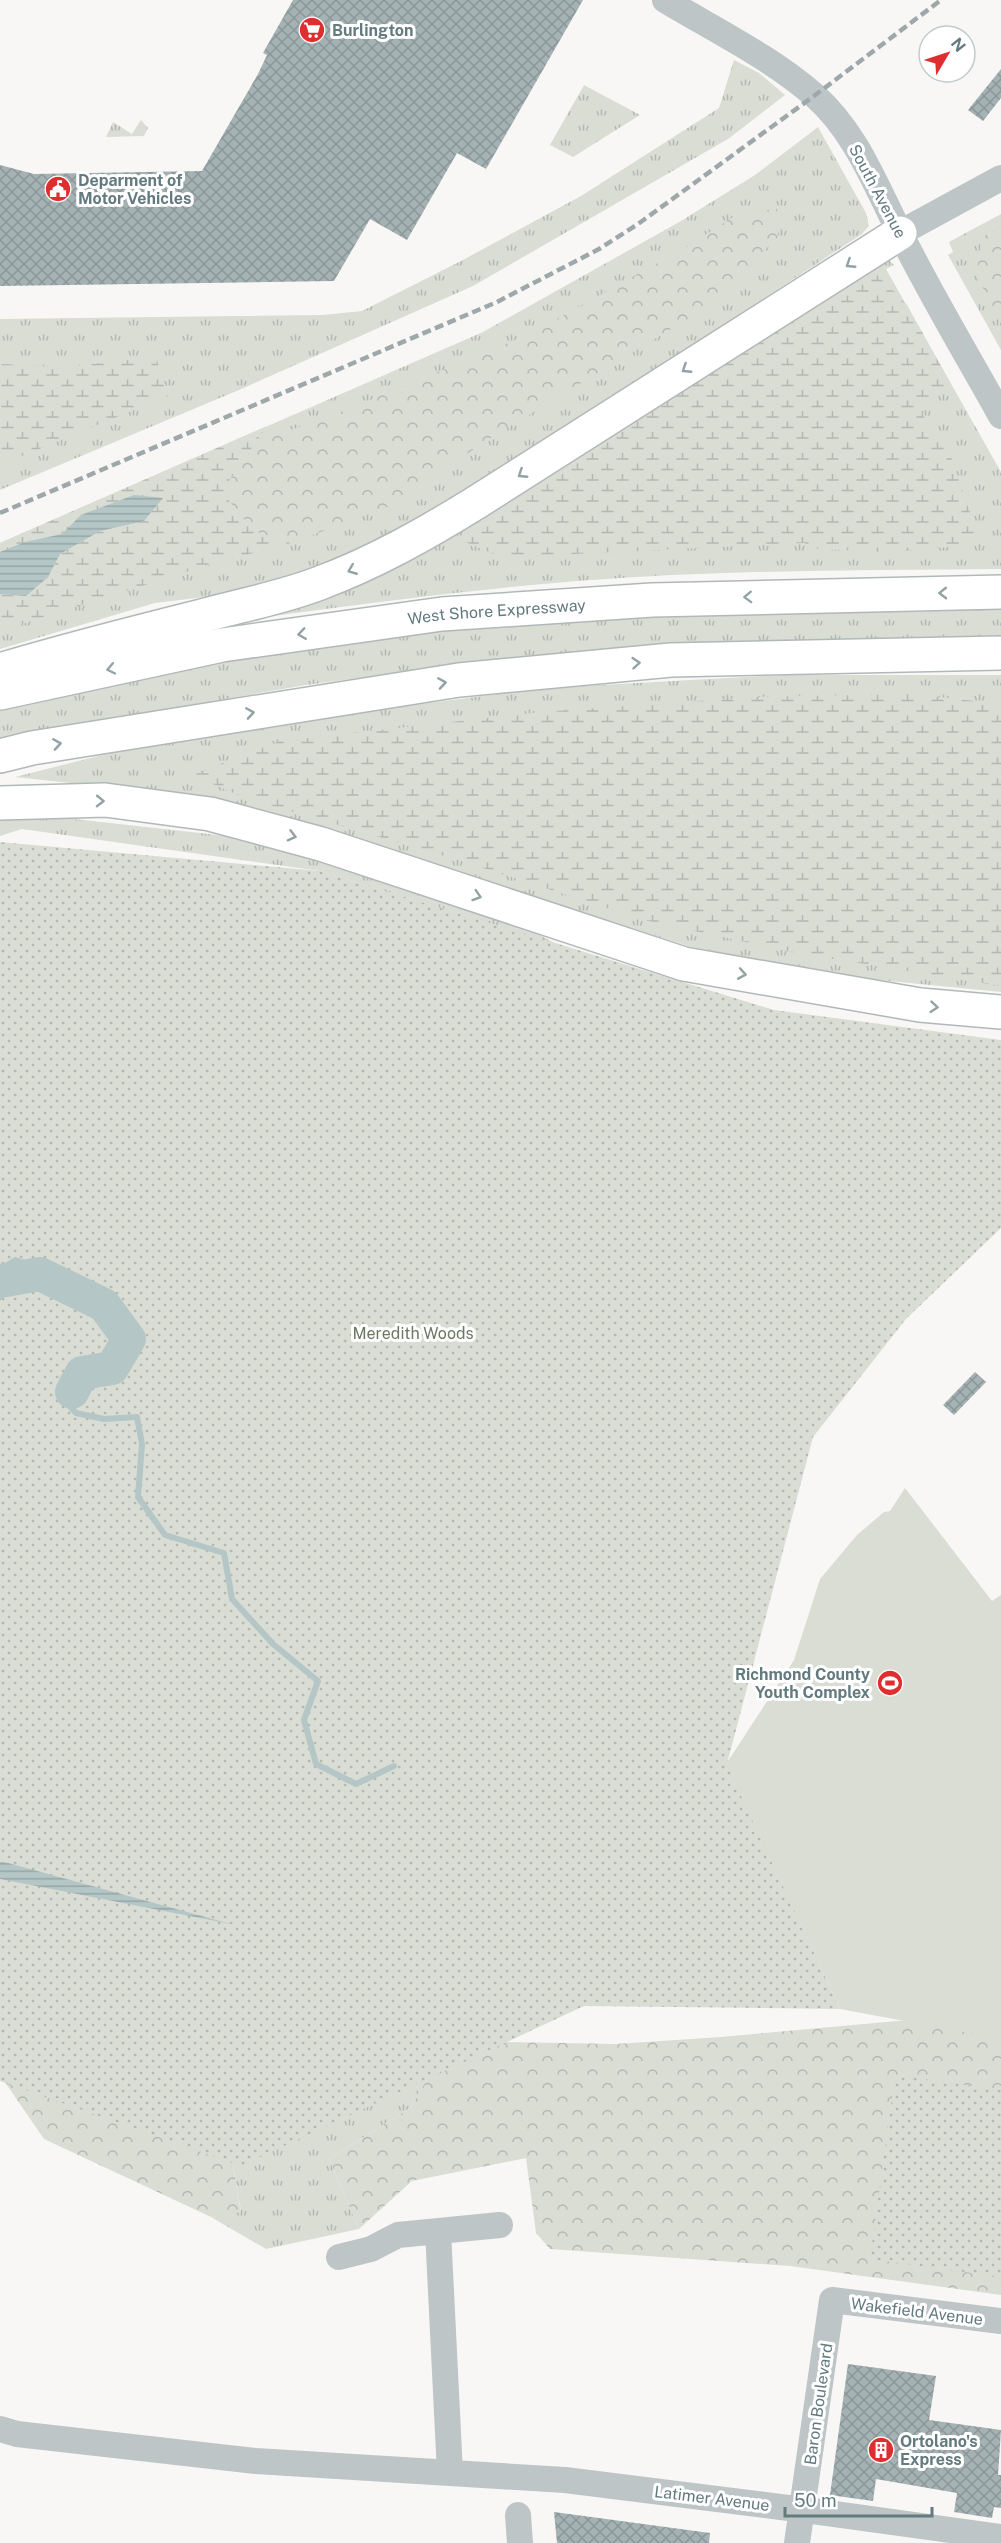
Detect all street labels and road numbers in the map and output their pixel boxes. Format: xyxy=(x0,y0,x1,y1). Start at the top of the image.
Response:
street label: South Avenue xyxy=(845,141,910,241)
street label: West Shore Expressway xyxy=(406,595,587,629)
street label: Wakefield Avenue xyxy=(850,2294,984,2329)
street label: Baron Boulevard xyxy=(801,2342,836,2466)
street label: Latimer Avenue xyxy=(653,2482,771,2515)

